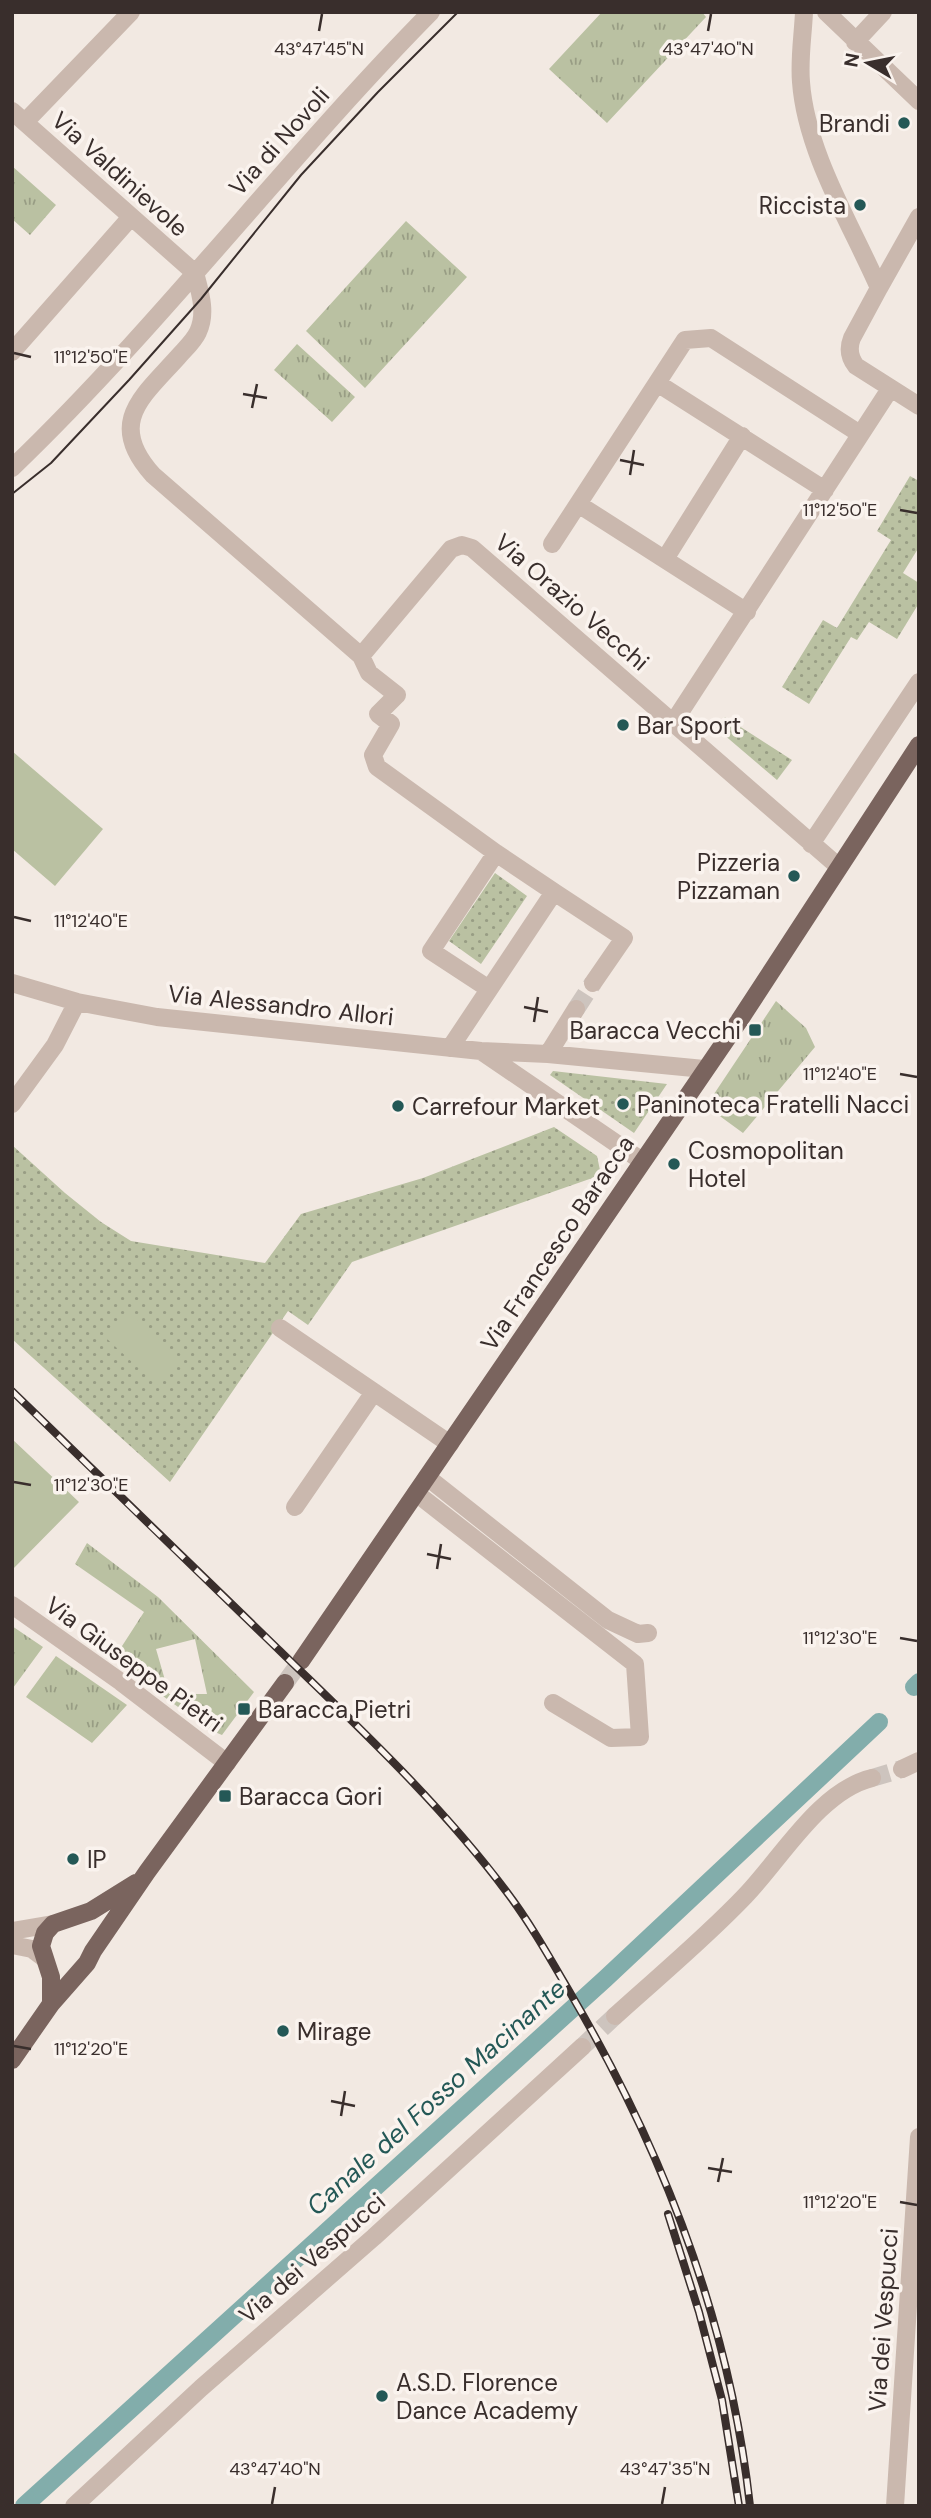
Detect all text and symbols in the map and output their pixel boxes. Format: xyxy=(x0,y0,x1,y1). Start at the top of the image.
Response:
north arrow xyxy=(833,28,903,98)
text: 43°47'45"N xyxy=(274,37,364,61)
text: 43°47'40"N xyxy=(662,37,754,61)
text: N xyxy=(838,51,865,69)
street label: Via di Novoli xyxy=(222,80,336,202)
street label: Via Valdinievole xyxy=(45,105,195,243)
place label: Brandi xyxy=(819,108,890,139)
marker: Brandi xyxy=(896,115,912,131)
place label: Riccista xyxy=(759,190,846,221)
marker: Riccista xyxy=(852,197,868,213)
text: 11°12'50"E xyxy=(54,345,128,369)
text: 11°12'50"E xyxy=(803,498,877,522)
street label: Via Orazio Vecchi xyxy=(489,527,655,677)
place label: Bar Sport xyxy=(637,710,741,741)
marker: Bar Sport xyxy=(615,717,631,733)
place label: Pizzeria Pizzaman xyxy=(677,847,780,906)
marker: Pizzeria Pizzaman xyxy=(786,868,802,884)
text: 11°12'40"E xyxy=(54,909,128,933)
street label: Via Alessandro Allori xyxy=(167,978,395,1032)
place label: Baracca Vecchi xyxy=(569,1015,741,1046)
marker: Baracca Vecchi xyxy=(747,1022,763,1038)
text: 11°12'40"E xyxy=(803,1062,877,1086)
place label: Paninoteca Fratelli Nacci xyxy=(637,1089,909,1120)
place label: Carrefour Market xyxy=(412,1091,600,1122)
marker: Paninoteca Fratelli Nacci xyxy=(615,1096,631,1112)
marker: Carrefour Market xyxy=(390,1098,406,1114)
street label: Via Francesco Baracca xyxy=(473,1129,641,1357)
place label: Cosmopolitan Hotel xyxy=(688,1135,844,1194)
marker: Cosmopolitan Hotel xyxy=(666,1156,682,1172)
text: 11°12'30"E xyxy=(54,1473,128,1497)
street label: Via Giuseppe Pietri xyxy=(39,1589,229,1739)
text: 11°12'30"E xyxy=(803,1626,877,1650)
place label: Baracca Pietri xyxy=(258,1694,411,1725)
marker: Baracca Pietri xyxy=(236,1701,252,1717)
place label: Baracca Gori xyxy=(239,1781,382,1812)
marker: Baracca Gori xyxy=(217,1788,233,1804)
place label: IP xyxy=(87,1844,107,1875)
marker: IP xyxy=(65,1851,81,1867)
water label: Canale del Fosso Macinante xyxy=(299,1971,573,2223)
place label: Mirage xyxy=(297,2016,371,2047)
marker: Mirage xyxy=(275,2023,291,2039)
text: 11°12'20"E xyxy=(54,2037,128,2061)
street label: Via dei Vespucci xyxy=(232,2186,392,2330)
text: 11°12'20"E xyxy=(803,2190,877,2214)
street label: Via dei Vespucci xyxy=(861,2227,905,2413)
place label: A.S.D. Florence Dance Academy xyxy=(396,2367,578,2426)
marker: A.S.D. Florence Dance Academy xyxy=(374,2388,390,2404)
text: 43°47'40"N xyxy=(229,2457,321,2481)
text: 43°47'35"N xyxy=(620,2457,710,2481)

